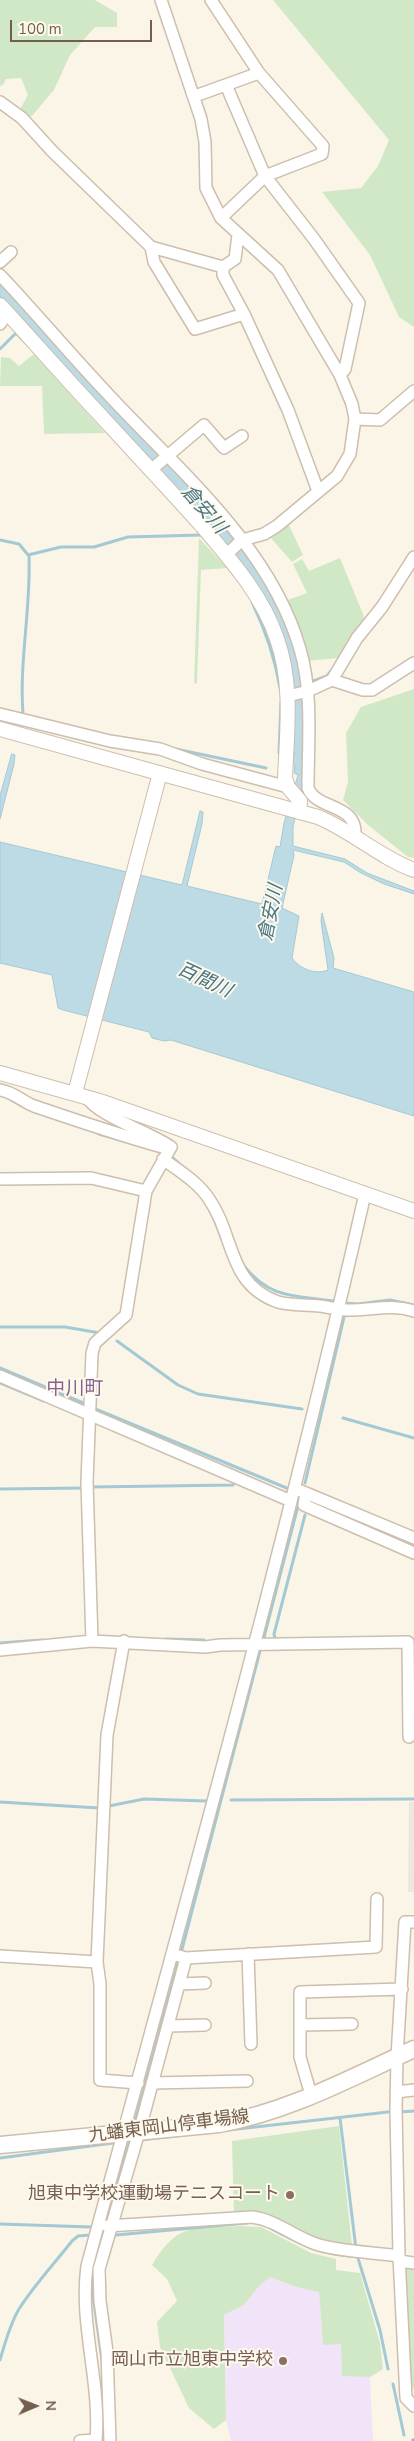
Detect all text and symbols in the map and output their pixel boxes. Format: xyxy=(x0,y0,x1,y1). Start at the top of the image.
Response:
scale bar xyxy=(12,10,155,42)
text: 100 m xyxy=(18,19,62,39)
water label: 倉安川 xyxy=(176,481,230,539)
water label: 倉安川 xyxy=(255,883,289,943)
water label: 百間川 xyxy=(173,959,235,1003)
district label: 中川町 xyxy=(47,1378,103,1400)
street label: 九蟠東岡山停車場線 xyxy=(87,2106,251,2148)
place label: 旭東中学校運動場テニスコート xyxy=(28,2184,280,2206)
marker: 旭東中学校運動場テニスコート xyxy=(284,2189,296,2201)
place label: 岡山市立旭東中学校 xyxy=(111,2350,273,2372)
marker: 岡山市立旭東中学校 xyxy=(277,2355,289,2367)
north arrow xyxy=(10,2381,60,2431)
text: N xyxy=(41,2400,60,2411)

